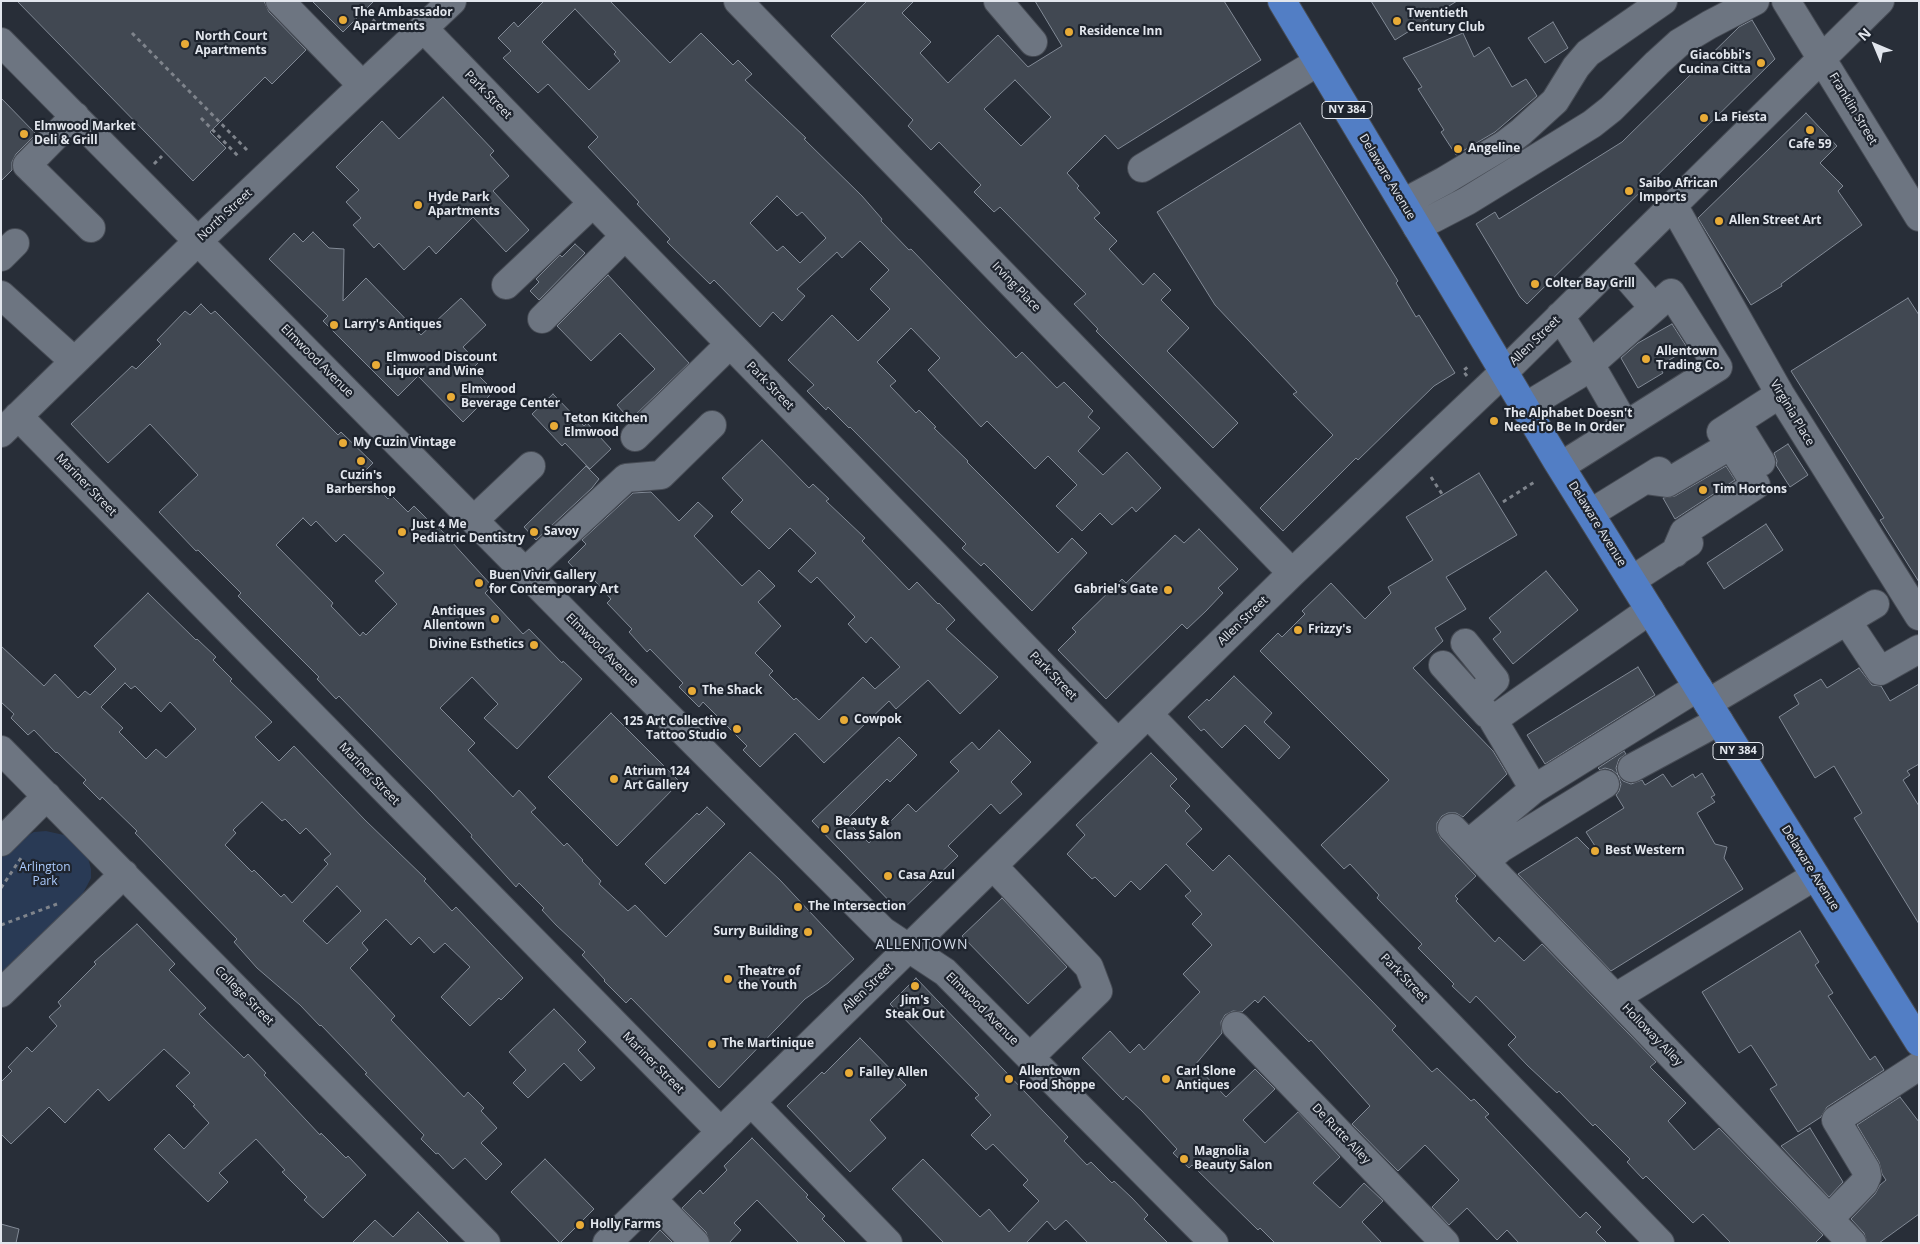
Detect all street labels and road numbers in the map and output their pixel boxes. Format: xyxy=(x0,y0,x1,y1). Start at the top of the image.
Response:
street label: Park Street xyxy=(461,68,515,122)
street label: Franklin Street xyxy=(1826,70,1880,148)
road number: NY 384 xyxy=(1322,102,1372,118)
street label: Delaware Avenue xyxy=(1356,131,1418,223)
street label: North Street xyxy=(195,186,255,244)
street label: Irving Place xyxy=(989,259,1043,315)
street label: Allen Street xyxy=(1507,313,1563,369)
street label: Elmwood Avenue xyxy=(278,322,356,400)
street label: Park Street xyxy=(743,359,797,413)
street label: Virginia Place xyxy=(1767,377,1817,449)
street label: Mariner Street xyxy=(53,451,119,519)
street label: Delaware Avenue xyxy=(1565,479,1629,569)
street label: Allen Street xyxy=(1215,593,1271,649)
street label: Elmwood Avenue xyxy=(563,611,641,689)
street label: Park Street xyxy=(1026,649,1080,703)
street label: Mariner Street xyxy=(336,740,402,808)
road number: NY 384 xyxy=(1713,742,1763,759)
street label: Delaware Avenue xyxy=(1778,823,1842,913)
street label: Park Street xyxy=(1377,951,1431,1005)
street label: Allen Street xyxy=(840,960,896,1016)
street label: College Street xyxy=(212,964,276,1028)
street label: Elmwood Avenue xyxy=(943,970,1021,1048)
street label: Holloway Alley xyxy=(1619,1001,1685,1069)
street label: Mariner Street xyxy=(619,1029,687,1097)
street label: De Rutte Alley xyxy=(1309,1101,1373,1167)

